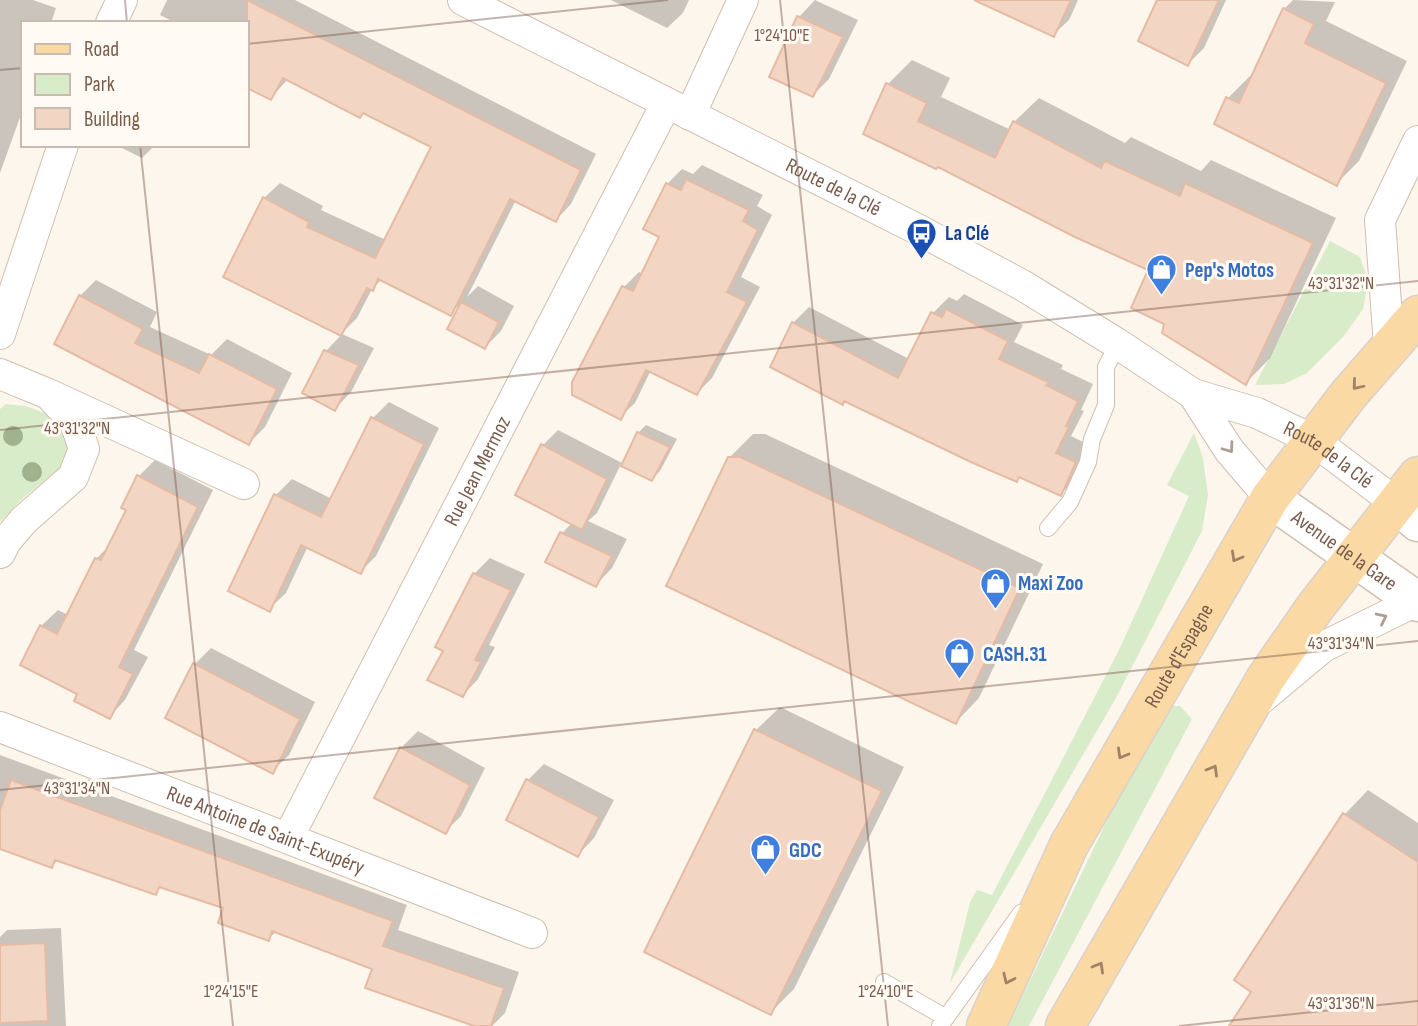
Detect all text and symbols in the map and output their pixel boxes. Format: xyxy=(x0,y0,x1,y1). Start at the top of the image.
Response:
legend xyxy=(21,21,248,147)
text: 1°24'10"E xyxy=(754,25,810,46)
text: Road xyxy=(84,37,119,62)
text: Park xyxy=(84,72,115,97)
text: Building xyxy=(84,107,140,132)
street label: Route de la Clé xyxy=(782,152,885,221)
bus stop icon: La Clé xyxy=(905,216,939,260)
place label: La Clé xyxy=(945,221,989,246)
shop icon: Pep's Motos xyxy=(1145,253,1179,297)
place label: Pep's Motos xyxy=(1185,258,1274,283)
text: 43°31'32"N xyxy=(1308,273,1374,294)
one-way arrow xyxy=(1353,376,1365,389)
street label: Rue Jean Mermoz xyxy=(438,411,516,530)
street label: Route de la Clé xyxy=(1280,415,1378,494)
text: 43°31'32"N xyxy=(44,418,110,439)
one-way arrow xyxy=(1221,440,1233,453)
street label: Avenue de la Gare xyxy=(1286,504,1402,596)
one-way arrow xyxy=(1231,550,1244,563)
shop icon: Maxi Zoo xyxy=(978,566,1012,610)
place label: Maxi Zoo xyxy=(1018,571,1083,596)
street label: Route d'Espagne xyxy=(1139,599,1219,712)
one-way arrow xyxy=(1375,612,1387,626)
text: 43°31'34"N xyxy=(1308,633,1374,654)
shop icon: CASH.31 xyxy=(943,637,977,681)
place label: CASH.31 xyxy=(983,642,1047,667)
one-way arrow xyxy=(1117,747,1130,759)
one-way arrow xyxy=(1205,764,1218,777)
text: 43°31'34"N xyxy=(44,778,110,799)
street label: Rue Antoine de Saint-Exupéry xyxy=(163,780,368,879)
shop icon: GDC xyxy=(749,833,783,877)
place label: GDC xyxy=(789,838,822,863)
one-way arrow xyxy=(1091,961,1104,974)
one-way arrow xyxy=(1002,971,1016,984)
text: 1°24'15"E xyxy=(204,981,258,1002)
text: 1°24'10"E xyxy=(858,981,914,1002)
text: 43°31'36"N xyxy=(1308,993,1374,1014)

